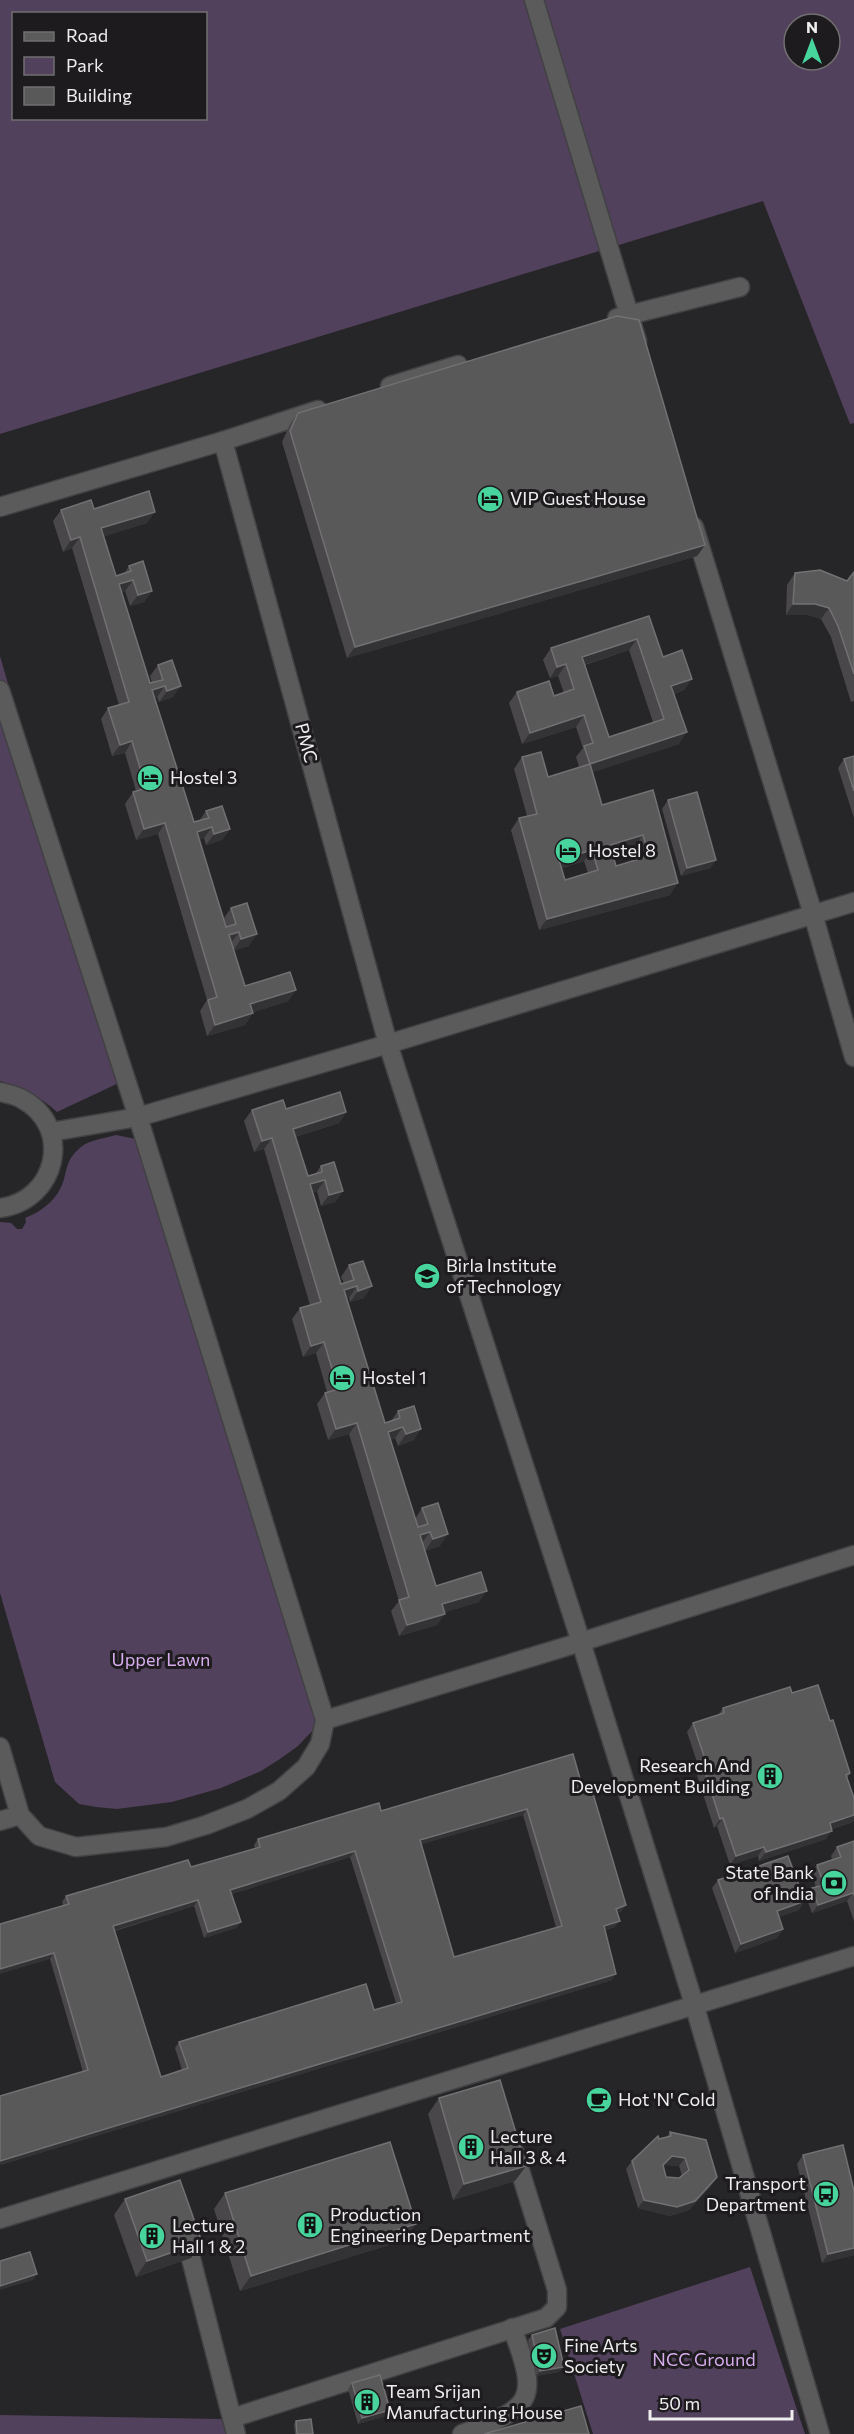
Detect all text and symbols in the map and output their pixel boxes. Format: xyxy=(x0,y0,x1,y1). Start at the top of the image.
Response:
legend xyxy=(12,12,207,120)
north arrow xyxy=(782,12,842,72)
text: N xyxy=(806,17,818,36)
text: Road xyxy=(66,24,108,46)
text: Park xyxy=(66,54,104,76)
text: Building xyxy=(66,84,132,106)
hotel icon: VIP Guest House xyxy=(475,484,505,514)
place label: VIP Guest House xyxy=(510,487,646,509)
street label: PMC xyxy=(291,720,323,765)
hotel icon: Hostel 3 xyxy=(135,763,165,793)
place label: Hostel 3 xyxy=(170,766,237,788)
hotel icon: Hostel 8 xyxy=(553,836,583,866)
place label: Hostel 8 xyxy=(588,839,656,861)
place label: Birla Institute of Technology xyxy=(446,1254,562,1297)
school or university icon: Birla Institute of Technology xyxy=(412,1261,442,1291)
hotel icon: Hostel 1 xyxy=(327,1363,357,1393)
place label: Hostel 1 xyxy=(362,1366,427,1388)
park label: Upper Lawn xyxy=(112,1648,210,1670)
place label: Research And Development Building xyxy=(571,1754,750,1797)
building icon: Research And Development Building xyxy=(755,1761,785,1791)
place label: State Bank of India xyxy=(726,1861,814,1904)
bank icon: State Bank of India xyxy=(819,1868,849,1898)
cafe icon: Hot 'N' Cold xyxy=(584,2085,614,2115)
place label: Hot 'N' Cold xyxy=(618,2088,715,2110)
place label: Lecture Hall 3 & 4 xyxy=(490,2125,567,2168)
building icon: Lecture Hall 3 & 4 xyxy=(456,2132,486,2162)
place label: Transport Department xyxy=(706,2172,806,2215)
bus stop icon: Transport Department xyxy=(811,2179,841,2209)
place label: Production Engineering Department xyxy=(330,2203,530,2246)
building icon: Production Engineering Department xyxy=(295,2210,325,2240)
place label: Lecture Hall 1 & 2 xyxy=(172,2214,245,2257)
building icon: Lecture Hall 1 & 2 xyxy=(137,2221,167,2251)
place label: Fine Arts Society xyxy=(564,2334,637,2377)
theatre icon: Fine Arts Society xyxy=(529,2341,559,2371)
park label: NCC Ground xyxy=(652,2348,756,2370)
place label: Team Srijan Manufacturing House xyxy=(386,2380,563,2423)
scale bar xyxy=(650,2383,792,2421)
building icon: Team Srijan Manufacturing House xyxy=(352,2387,382,2417)
text: 50 m xyxy=(659,2392,700,2414)

